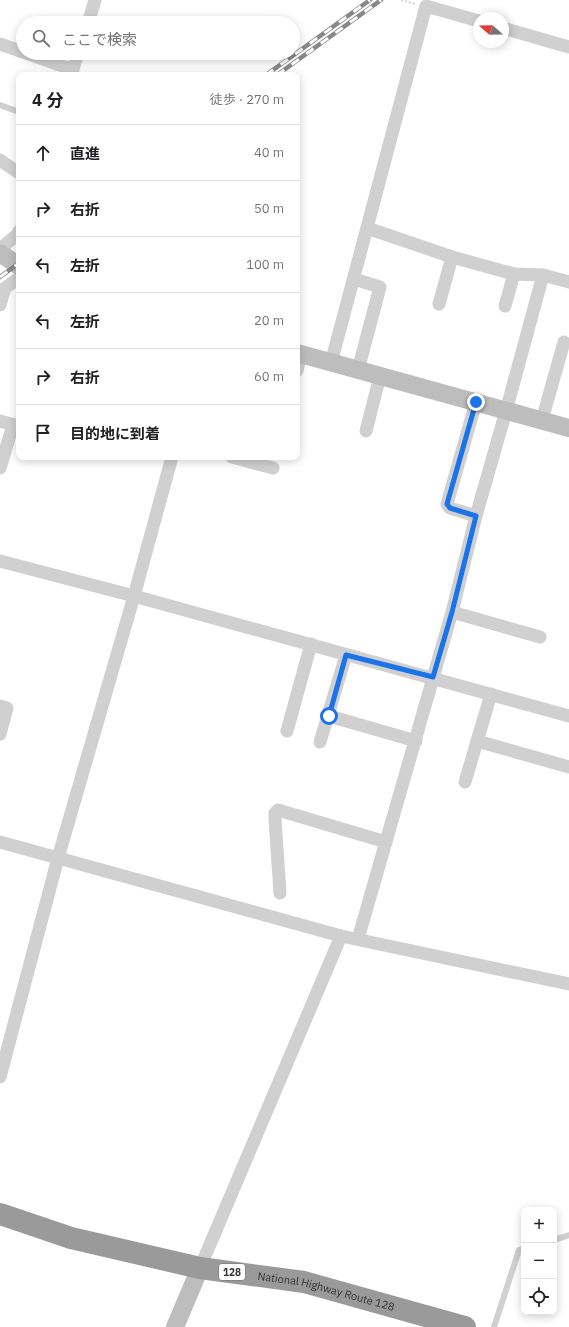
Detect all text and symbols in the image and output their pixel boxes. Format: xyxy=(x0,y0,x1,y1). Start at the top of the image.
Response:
north arrow xyxy=(473,12,509,48)
search box xyxy=(16,16,300,60)
icon: search xyxy=(30,27,52,49)
text: ここで検索 xyxy=(62,30,137,49)
text: 4 分 xyxy=(32,89,63,111)
text: 徒歩 · 270 m xyxy=(210,91,284,108)
icon: ahead xyxy=(32,142,54,164)
text: 直進 xyxy=(70,144,100,163)
text: 40 m xyxy=(254,144,284,161)
icon: right xyxy=(32,198,54,220)
text: 右折 xyxy=(70,200,100,219)
text: 50 m xyxy=(254,200,284,217)
icon: left xyxy=(32,254,54,276)
text: 左折 xyxy=(70,256,100,275)
text: 100 m xyxy=(246,256,284,273)
icon: left xyxy=(32,310,54,332)
text: 左折 xyxy=(70,312,100,331)
text: 20 m xyxy=(254,312,284,329)
icon: right xyxy=(32,366,54,388)
text: 右折 xyxy=(70,368,100,387)
text: 60 m xyxy=(254,368,284,385)
route end xyxy=(467,393,485,411)
icon: arrive xyxy=(32,422,54,444)
text: 目的地に到着 xyxy=(70,424,160,443)
route start xyxy=(320,707,338,725)
map controls xyxy=(521,1207,557,1315)
button: + xyxy=(521,1207,557,1243)
button: − xyxy=(521,1243,557,1279)
road number: 128 xyxy=(219,1264,245,1280)
street label: National Highway Route 128 xyxy=(257,1269,396,1314)
button: locate xyxy=(521,1279,557,1315)

